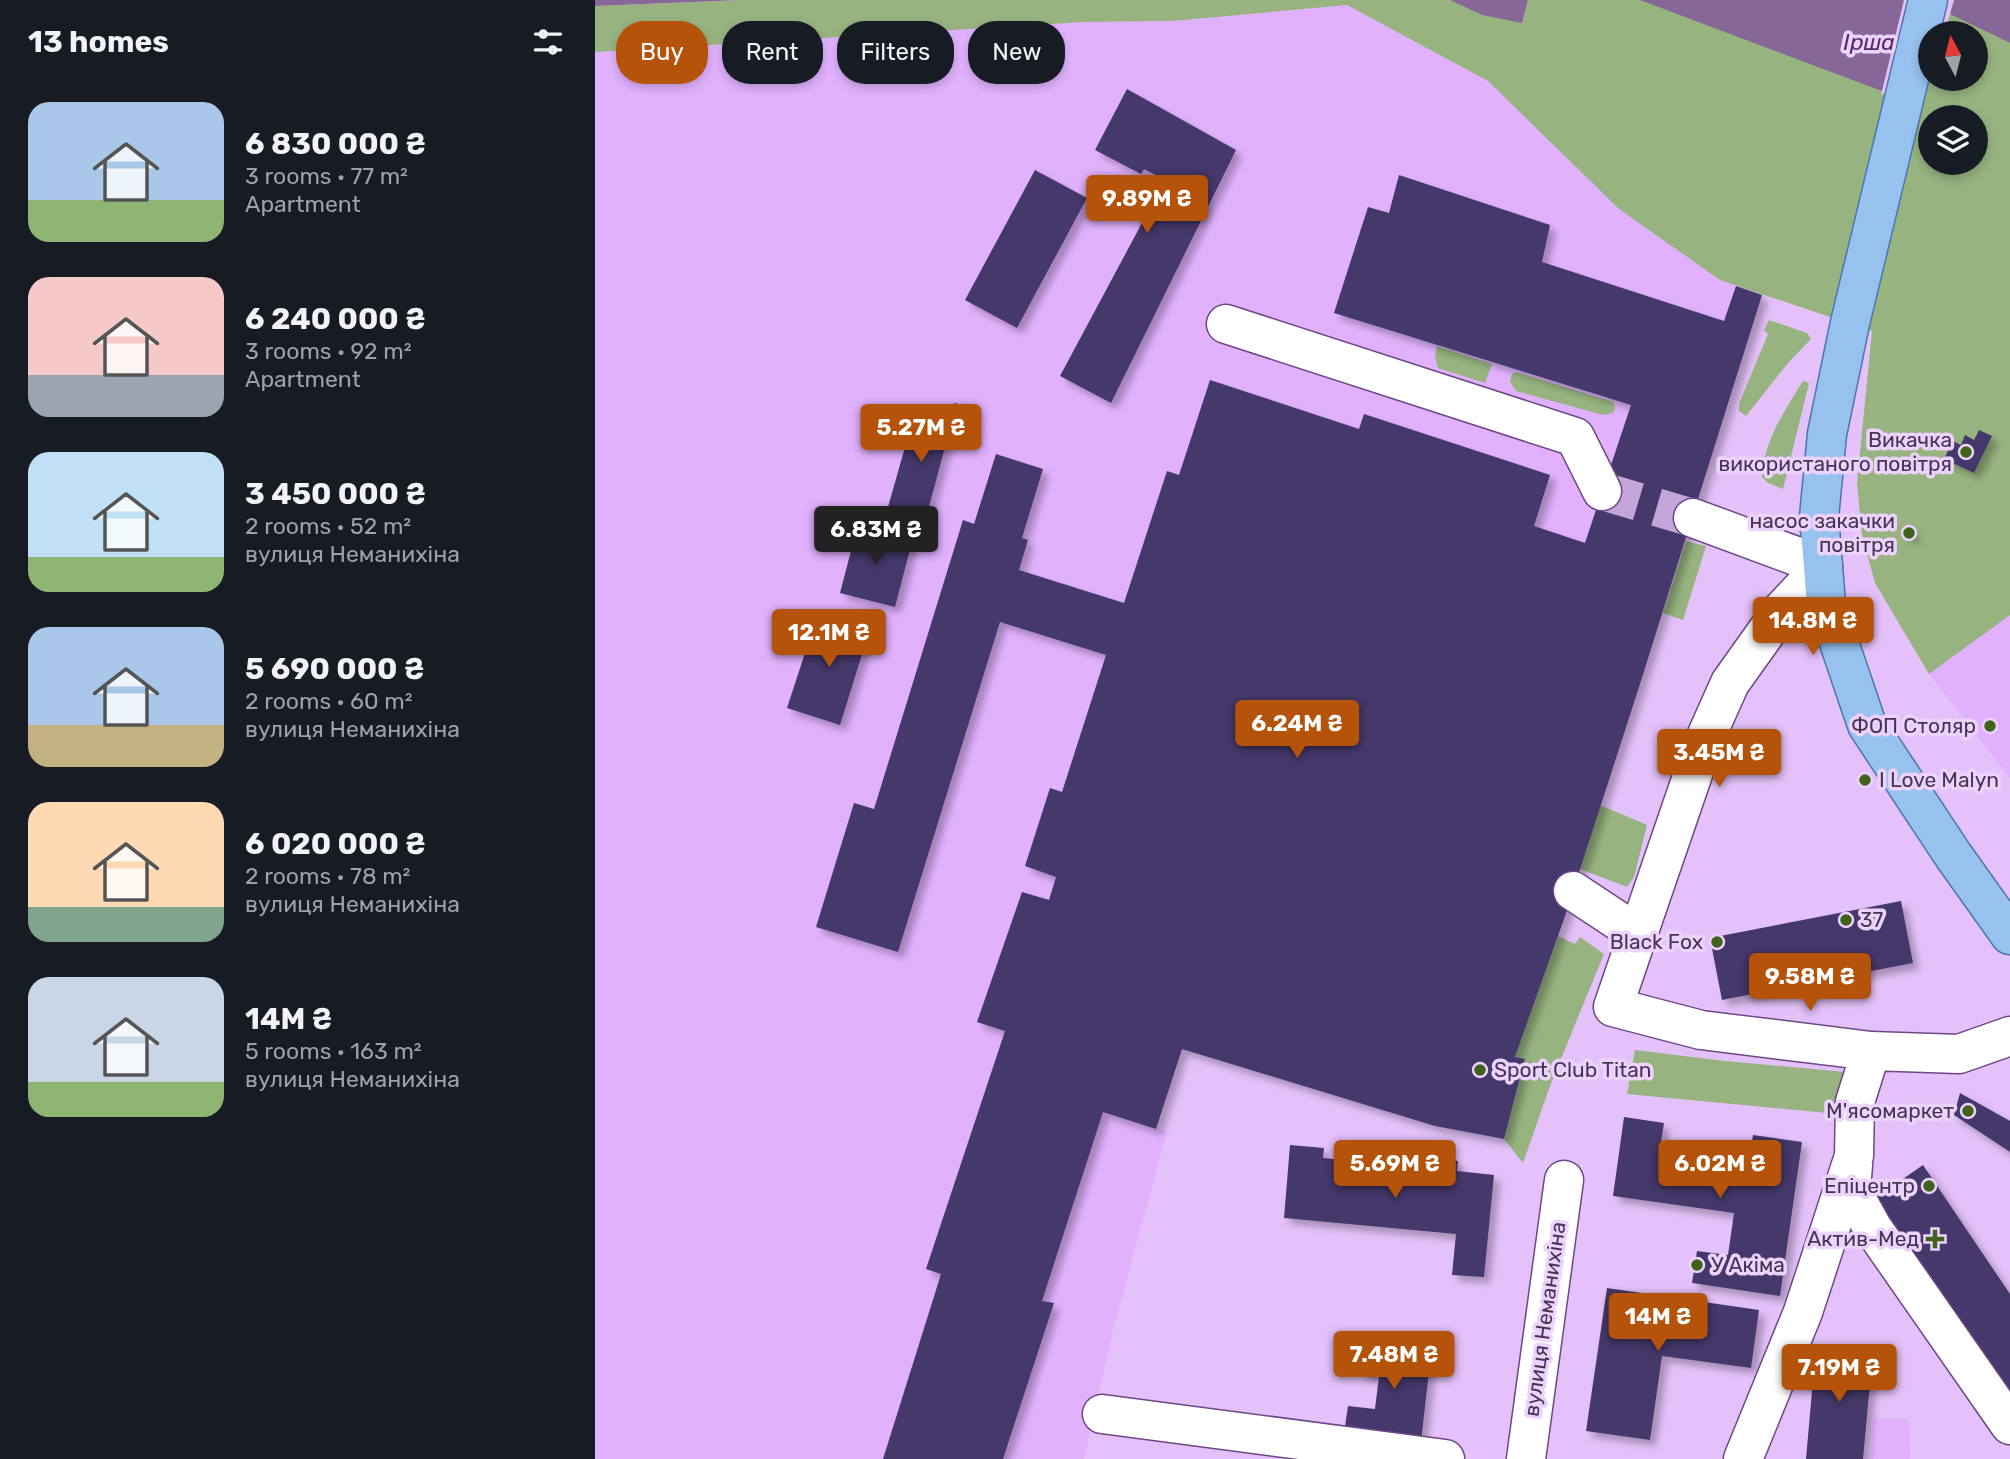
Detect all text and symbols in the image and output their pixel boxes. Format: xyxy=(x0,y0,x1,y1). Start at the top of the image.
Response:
chip: Buy xyxy=(616,21,708,84)
chip: Rent xyxy=(722,21,823,84)
chip: Filters xyxy=(837,21,954,84)
chip: New xyxy=(968,21,1065,84)
north arrow xyxy=(1918,21,1988,91)
map controls xyxy=(1918,21,1988,175)
icon: filters xyxy=(529,23,567,61)
text: 13 homes xyxy=(28,24,169,60)
water label: Ірша xyxy=(1843,28,1895,56)
button: layers xyxy=(1918,105,1988,175)
text: 6 830 000 ₴ xyxy=(245,126,426,162)
icon: home xyxy=(84,130,168,214)
text: 3 rooms · 77 m² xyxy=(245,162,408,190)
pin: 9.89M ₴ xyxy=(1082,176,1212,235)
text: 9.89M ₴ xyxy=(1102,184,1192,212)
text: Apartment xyxy=(245,190,361,218)
text: 6 240 000 ₴ xyxy=(245,301,426,337)
icon: home xyxy=(84,305,168,389)
text: 3 rooms · 92 m² xyxy=(245,337,411,365)
text: Apartment xyxy=(245,365,361,393)
pin: 5.27M ₴ xyxy=(856,405,986,464)
text: 5.27M ₴ xyxy=(877,413,965,441)
place label: Викачка використаного повітря xyxy=(1718,427,1952,476)
marker: Викачка використаного повітря xyxy=(1958,444,1974,460)
text: 3 450 000 ₴ xyxy=(245,476,426,512)
icon: home xyxy=(84,480,168,564)
pin: 6.83M ₴ xyxy=(811,506,941,566)
place label: насос закачки повітря xyxy=(1749,508,1895,557)
text: 2 rooms · 52 m² xyxy=(245,512,411,540)
text: 6.83M ₴ xyxy=(830,515,922,543)
marker: насос закачки повітря xyxy=(1901,525,1917,541)
text: вулиця Неманихіна xyxy=(245,540,460,568)
pin: 14.8M ₴ xyxy=(1748,598,1878,657)
text: 14.8M ₴ xyxy=(1769,606,1857,634)
pin: 12.1M ₴ xyxy=(764,610,894,669)
text: 12.1M ₴ xyxy=(788,618,870,646)
text: 5 690 000 ₴ xyxy=(245,651,424,687)
icon: home xyxy=(84,655,168,739)
text: 2 rooms · 60 m² xyxy=(245,687,413,715)
pin: 6.24M ₴ xyxy=(1232,700,1362,760)
text: 6.24M ₴ xyxy=(1251,709,1343,737)
place label: ФОП Столяр xyxy=(1851,713,1976,738)
text: вулиця Неманихіна xyxy=(245,715,460,743)
marker: ФОП Столяр xyxy=(1982,718,1998,734)
pin: 3.45M ₴ xyxy=(1654,730,1784,789)
text: 3.45M ₴ xyxy=(1673,738,1765,766)
place label: I Love Malyn xyxy=(1879,767,1999,792)
marker: I Love Malyn xyxy=(1857,772,1873,788)
text: 6 020 000 ₴ xyxy=(245,826,426,862)
icon: home xyxy=(84,830,168,914)
text: 2 rooms · 78 m² xyxy=(245,862,410,890)
text: вулиця Неманихіна xyxy=(245,890,460,918)
place label: 37 xyxy=(1860,907,1884,932)
marker: 37 xyxy=(1838,912,1854,928)
place label: Black Fox xyxy=(1610,929,1703,954)
marker: Black Fox xyxy=(1709,934,1725,950)
pin: 9.58M ₴ xyxy=(1745,954,1875,1013)
text: 9.58M ₴ xyxy=(1765,962,1855,990)
text: 14M ₴ xyxy=(245,1001,332,1037)
icon: home xyxy=(84,1005,168,1089)
text: 5 rooms · 163 m² xyxy=(245,1037,422,1065)
place label: Sport Club Titan xyxy=(1494,1057,1652,1082)
marker: Sport Club Titan xyxy=(1472,1062,1488,1078)
text: вулиця Неманихіна xyxy=(245,1065,460,1093)
place label: М'ясомаркет xyxy=(1826,1098,1954,1123)
marker: М'ясомаркет xyxy=(1960,1103,1976,1119)
pin: 5.69M ₴ xyxy=(1330,1140,1460,1200)
pin: 6.02M ₴ xyxy=(1655,1140,1785,1200)
text: 5.69M ₴ xyxy=(1350,1149,1440,1177)
text: 6.02M ₴ xyxy=(1674,1149,1766,1177)
place label: Епіцентр xyxy=(1824,1173,1915,1198)
marker: Епіцентр xyxy=(1921,1178,1937,1194)
street label: вулиця Неманихіна xyxy=(1518,1220,1571,1418)
place label: Актив-Мед xyxy=(1807,1226,1919,1251)
marker: Актив-Мед xyxy=(1925,1229,1945,1249)
place label: У Акіма xyxy=(1711,1252,1785,1277)
marker: У Акіма xyxy=(1689,1257,1705,1273)
pin: 14M ₴ xyxy=(1609,1294,1707,1353)
text: 14M ₴ xyxy=(1625,1302,1691,1330)
pin: 7.48M ₴ xyxy=(1329,1332,1459,1391)
text: 7.48M ₴ xyxy=(1349,1340,1439,1368)
pin: 7.19M ₴ xyxy=(1774,1344,1904,1404)
text: 7.19M ₴ xyxy=(1798,1353,1880,1381)

